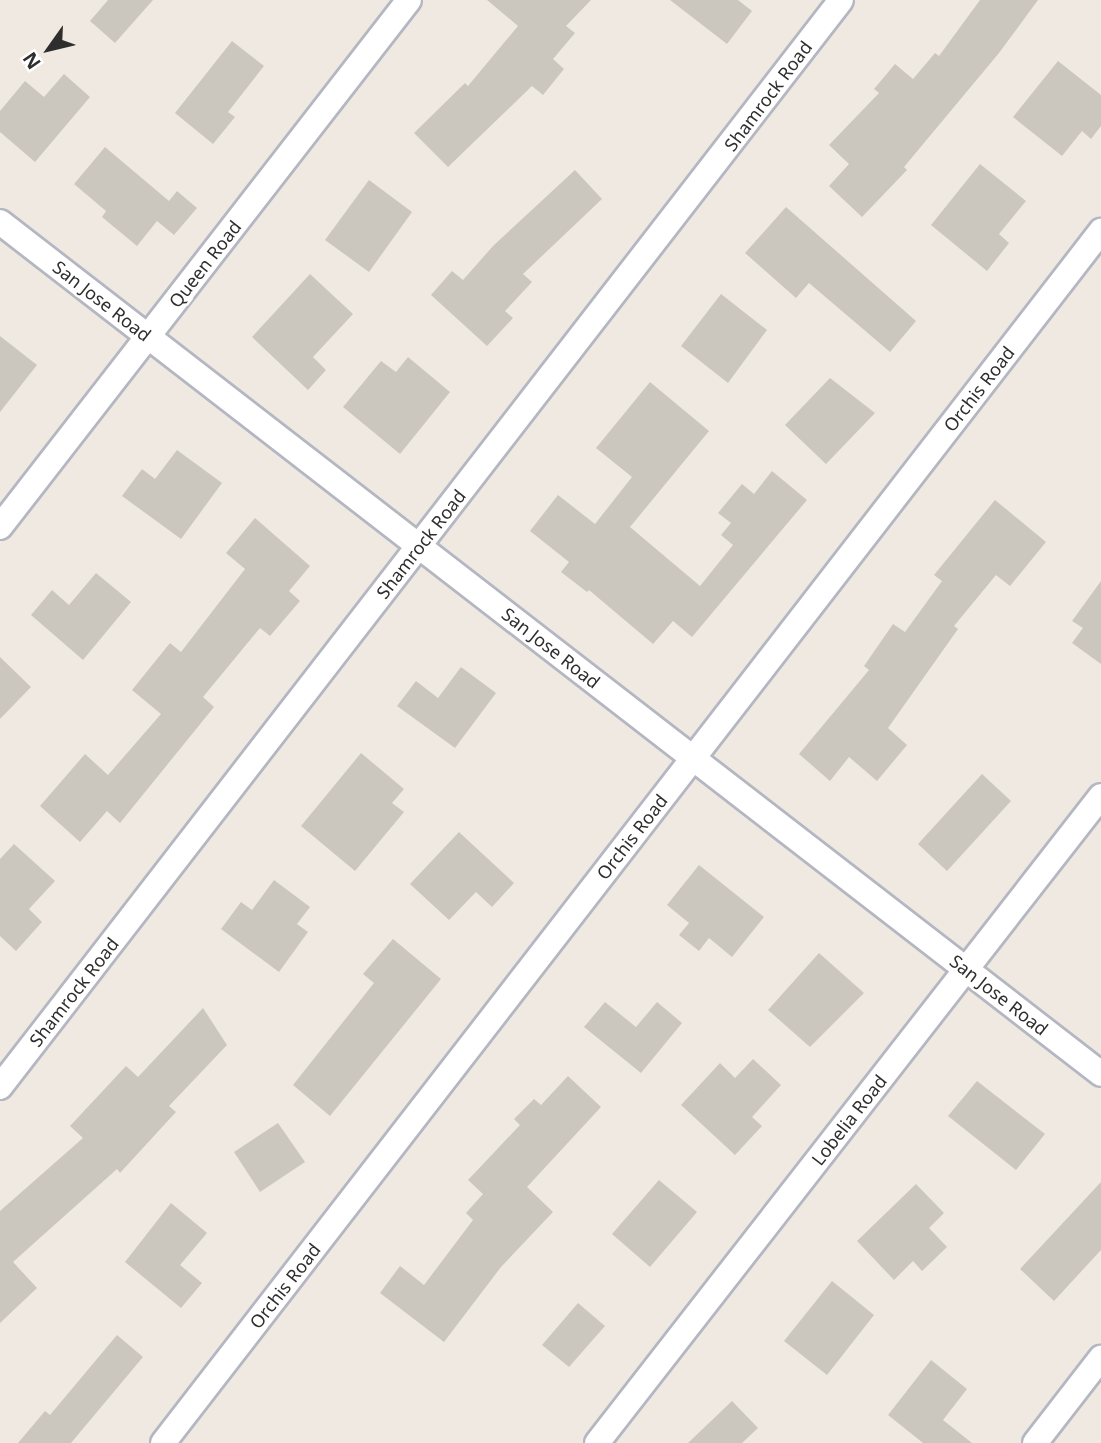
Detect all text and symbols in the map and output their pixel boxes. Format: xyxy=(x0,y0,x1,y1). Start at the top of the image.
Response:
north arrow xyxy=(14,14,84,84)
street label: Shamrock Road xyxy=(720,37,816,155)
text: N xyxy=(16,47,47,74)
street label: Queen Road xyxy=(164,216,246,312)
street label: San Jose Road xyxy=(49,256,155,346)
street label: Orchis Road xyxy=(939,342,1019,436)
street label: Shamrock Road xyxy=(372,485,470,603)
street label: San Jose Road xyxy=(498,603,604,693)
street label: Orchis Road xyxy=(592,790,672,884)
street label: Shamrock Road xyxy=(25,933,123,1051)
street label: San Jose Road xyxy=(946,950,1052,1040)
street label: Lobelia Road xyxy=(807,1070,891,1170)
street label: Orchis Road xyxy=(245,1239,325,1333)

